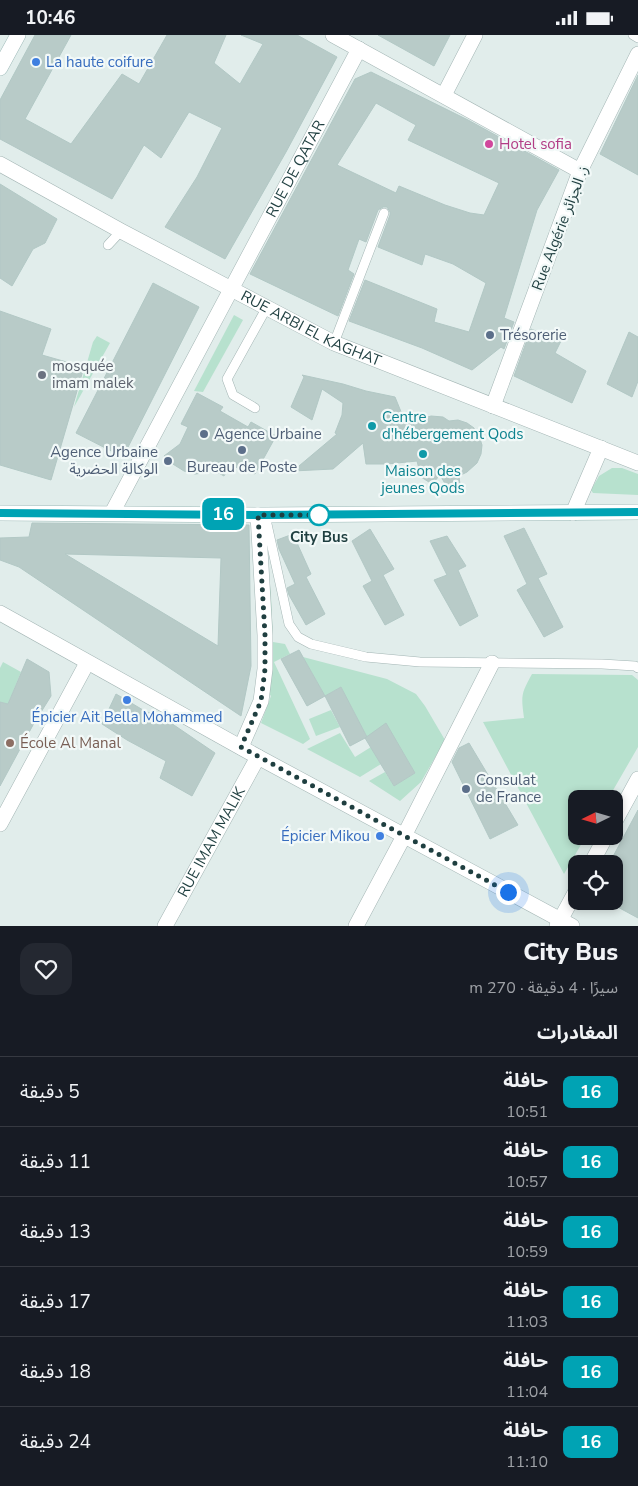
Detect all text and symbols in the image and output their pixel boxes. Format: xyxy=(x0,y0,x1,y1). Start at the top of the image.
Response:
text: 10:46 xyxy=(25,5,75,31)
place label: La haute coifure xyxy=(46,52,153,72)
marker: La haute coifure xyxy=(30,56,42,68)
street label: RUE DE QATAR xyxy=(261,117,329,221)
place label: Hotel sofia xyxy=(499,134,572,154)
marker: Hotel sofia xyxy=(483,138,495,150)
street label: Rue Algérie ز. الجزائر xyxy=(527,163,593,293)
street label: RUE ARBI EL KAGHAT xyxy=(237,286,384,371)
place label: Trésorerie xyxy=(500,325,567,345)
marker: Trésorerie xyxy=(484,329,496,341)
place label: mosquée imam malek xyxy=(52,356,134,393)
marker: mosquée imam malek xyxy=(36,369,48,381)
place label: Centre d'hébergement Qods xyxy=(382,407,524,444)
marker: Centre d'hébergement Qods xyxy=(366,420,378,432)
place label: Agence Urbaine xyxy=(214,424,322,444)
marker: Agence Urbaine xyxy=(198,428,210,440)
place label: Agence Urbaine الوكالة الحضرية xyxy=(50,442,158,479)
marker: Bureau de Poste xyxy=(236,444,248,456)
marker: Maison des jeunes Qods xyxy=(417,448,429,460)
marker: Agence Urbaine الوكالة الحضرية xyxy=(162,455,174,467)
place label: Bureau de Poste xyxy=(187,457,297,477)
place label: Maison des jeunes Qods xyxy=(380,461,465,498)
line badge: 16 xyxy=(200,498,246,530)
text: 16 xyxy=(212,502,234,526)
marker: City Bus xyxy=(308,504,330,526)
place label: City Bus xyxy=(290,527,348,547)
marker: Épicier Ait Bella Mohammed xyxy=(121,694,133,706)
place label: Épicier Ait Bella Mohammed xyxy=(32,707,222,727)
place label: École Al Manal xyxy=(20,733,121,753)
marker: École Al Manal xyxy=(4,737,16,749)
place label: Consulat de France xyxy=(476,770,541,807)
street label: RUE IMAM MALIK xyxy=(173,783,250,901)
marker: Consulat de France xyxy=(460,783,472,795)
north arrow xyxy=(568,790,622,845)
map controls xyxy=(568,790,623,910)
place label: Épicier Mikou xyxy=(281,826,370,846)
marker: Épicier Mikou xyxy=(374,830,386,842)
button: locate xyxy=(568,855,623,910)
your location xyxy=(496,880,521,905)
text: City Bus xyxy=(523,936,618,968)
button: heart xyxy=(20,943,72,995)
text: سيرًا · 4 دقيقة · 270 m xyxy=(469,977,618,999)
text: المغادرات xyxy=(537,1020,618,1046)
text: حافلة xyxy=(503,1068,548,1094)
text: 5 دقيقة xyxy=(20,1079,80,1105)
text: 16 xyxy=(580,1080,601,1104)
text: 10:51 xyxy=(506,1101,548,1123)
text: حافلة xyxy=(503,1138,548,1164)
text: 11 دقيقة xyxy=(20,1149,91,1175)
text: 16 xyxy=(580,1150,601,1174)
text: 10:57 xyxy=(506,1171,548,1193)
text: حافلة xyxy=(503,1208,548,1234)
text: 13 دقيقة xyxy=(20,1219,91,1245)
text: 16 xyxy=(580,1220,601,1244)
text: 10:59 xyxy=(506,1241,548,1263)
text: حافلة xyxy=(503,1278,548,1304)
text: 17 دقيقة xyxy=(20,1289,91,1315)
text: 16 xyxy=(580,1290,601,1314)
text: 11:03 xyxy=(506,1311,548,1333)
text: حافلة xyxy=(503,1348,548,1374)
text: 18 دقيقة xyxy=(20,1359,91,1385)
text: 16 xyxy=(580,1360,601,1384)
text: 11:04 xyxy=(506,1381,548,1403)
text: حافلة xyxy=(503,1418,548,1444)
text: 24 دقيقة xyxy=(20,1429,91,1455)
text: 16 xyxy=(580,1430,601,1454)
text: 11:10 xyxy=(506,1451,548,1473)

